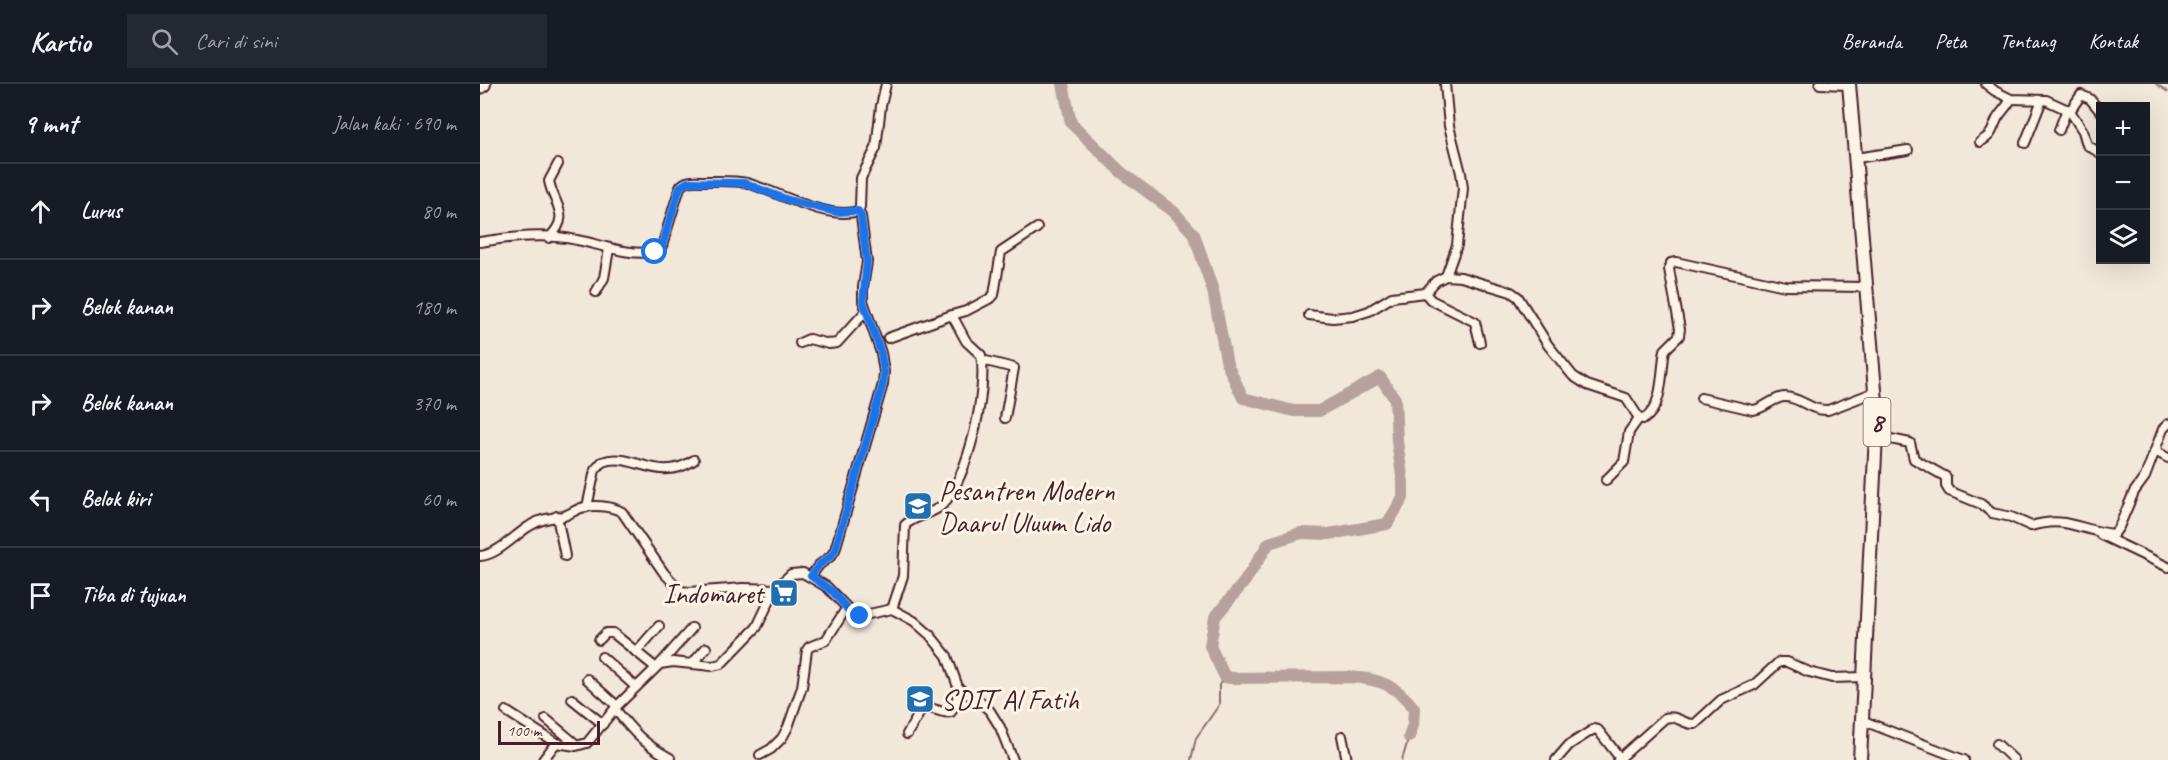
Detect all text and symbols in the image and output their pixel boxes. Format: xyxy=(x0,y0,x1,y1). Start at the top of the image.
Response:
search box xyxy=(127,14,547,68)
text: Kartio xyxy=(30,24,91,59)
icon: search xyxy=(148,25,181,58)
text: Cari di sini xyxy=(196,27,277,55)
text: Beranda xyxy=(1842,28,1902,54)
text: Peta xyxy=(1935,28,1966,54)
text: Tentang xyxy=(1999,28,2056,54)
text: Kontak xyxy=(2089,28,2138,54)
map controls xyxy=(2096,102,2150,264)
button: + xyxy=(2096,102,2150,156)
text: 9 mnt xyxy=(24,107,77,140)
text: Jalan kaki · 690 m xyxy=(333,111,456,136)
button: − xyxy=(2096,156,2150,210)
icon: ahead xyxy=(24,195,57,228)
text: Lurus xyxy=(81,197,121,225)
text: 80 m xyxy=(422,199,456,224)
button: layers xyxy=(2096,210,2150,264)
route start xyxy=(641,238,667,264)
icon: right xyxy=(24,291,57,324)
text: Belok kanan xyxy=(81,293,173,321)
text: 180 m xyxy=(413,295,456,320)
icon: right xyxy=(24,387,57,420)
text: Belok kanan xyxy=(81,389,173,417)
text: 370 m xyxy=(413,391,456,416)
road number: 8 xyxy=(1864,398,1890,446)
place label: Pesantren Modern Daarul Uluum Lido xyxy=(939,473,1115,540)
icon: left xyxy=(24,483,57,516)
text: Belok kiri xyxy=(81,485,150,513)
text: 60 m xyxy=(422,487,456,512)
school or university icon: Pesantren Modern Daarul Uluum Lido xyxy=(902,490,934,522)
place label: Indomaret xyxy=(663,576,766,611)
supermarket icon: Indomaret xyxy=(768,577,800,609)
icon: arrive xyxy=(24,579,57,612)
text: Tiba di tujuan xyxy=(81,581,186,609)
route end xyxy=(846,602,872,628)
place label: SDIT Al Fatih xyxy=(941,682,1079,717)
school or university icon: SDIT Al Fatih xyxy=(904,683,936,715)
scale bar xyxy=(498,718,600,746)
text: 100 m xyxy=(507,721,541,741)

